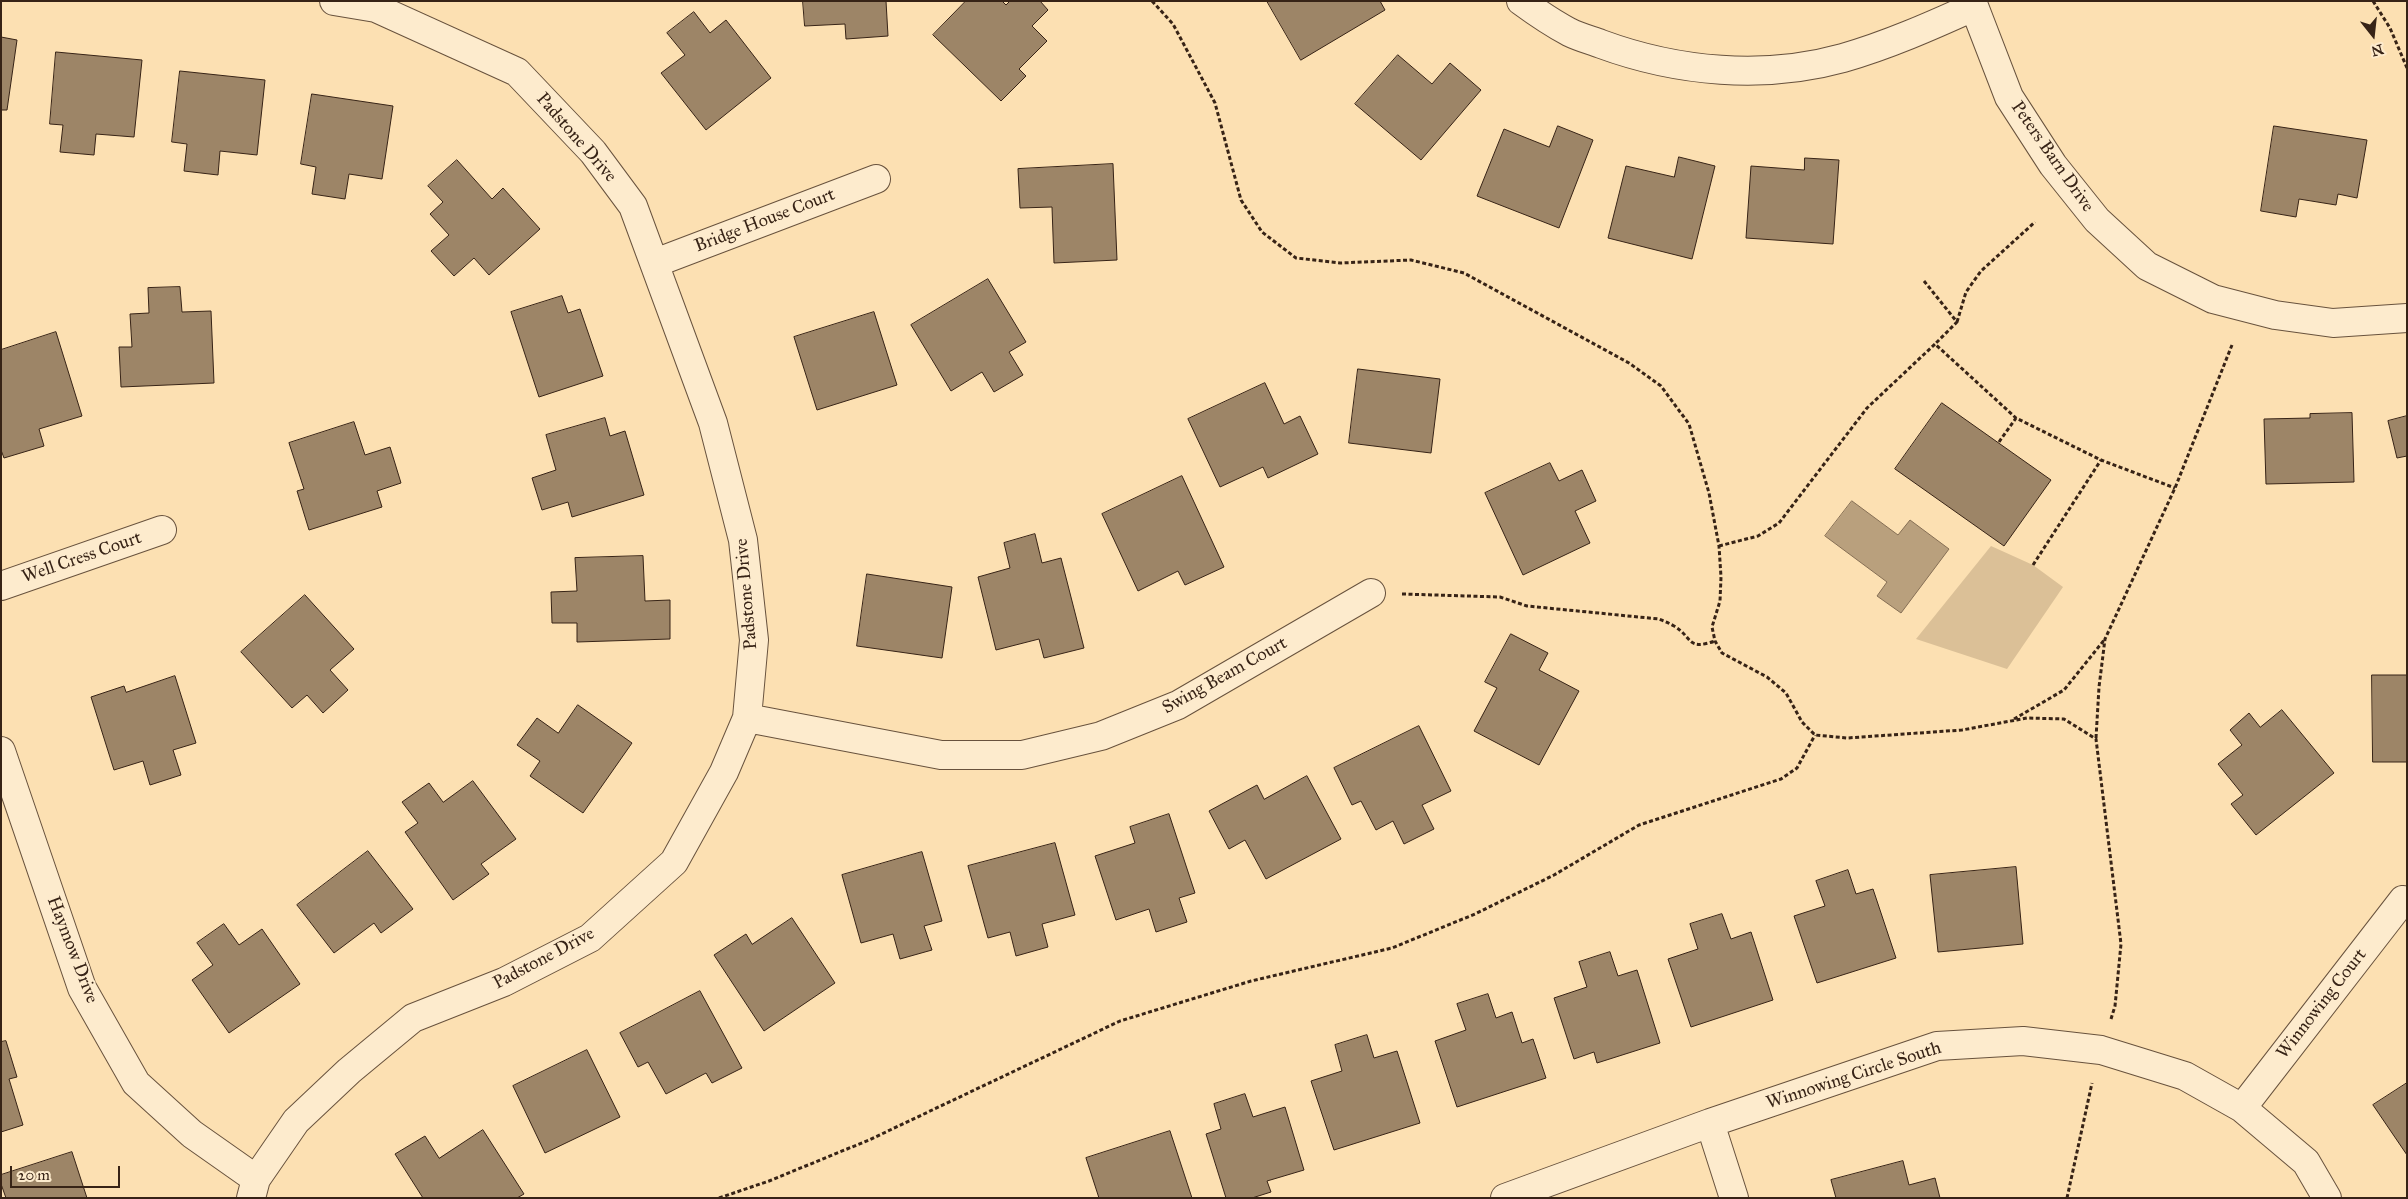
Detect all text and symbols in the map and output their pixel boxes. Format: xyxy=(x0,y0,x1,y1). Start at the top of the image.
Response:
north arrow xyxy=(2348,10,2398,60)
text: N xyxy=(2369,40,2385,60)
street label: Padstone Drive xyxy=(531,89,621,187)
street label: Peters Barn Drive xyxy=(2006,98,2098,216)
street label: Bridge House Court xyxy=(692,184,838,258)
street label: Well Cress Court xyxy=(19,527,145,589)
street label: Padstone Drive xyxy=(731,538,763,650)
street label: Swing Beam Court xyxy=(1159,633,1291,719)
street label: Haymow Drive xyxy=(42,893,102,1007)
street label: Padstone Drive xyxy=(490,923,598,995)
street label: Winnowing Court xyxy=(2272,945,2372,1063)
street label: Winnowing Circle South xyxy=(1764,1038,1944,1114)
scale bar xyxy=(12,1156,122,1188)
text: 20 m xyxy=(18,1166,50,1184)

